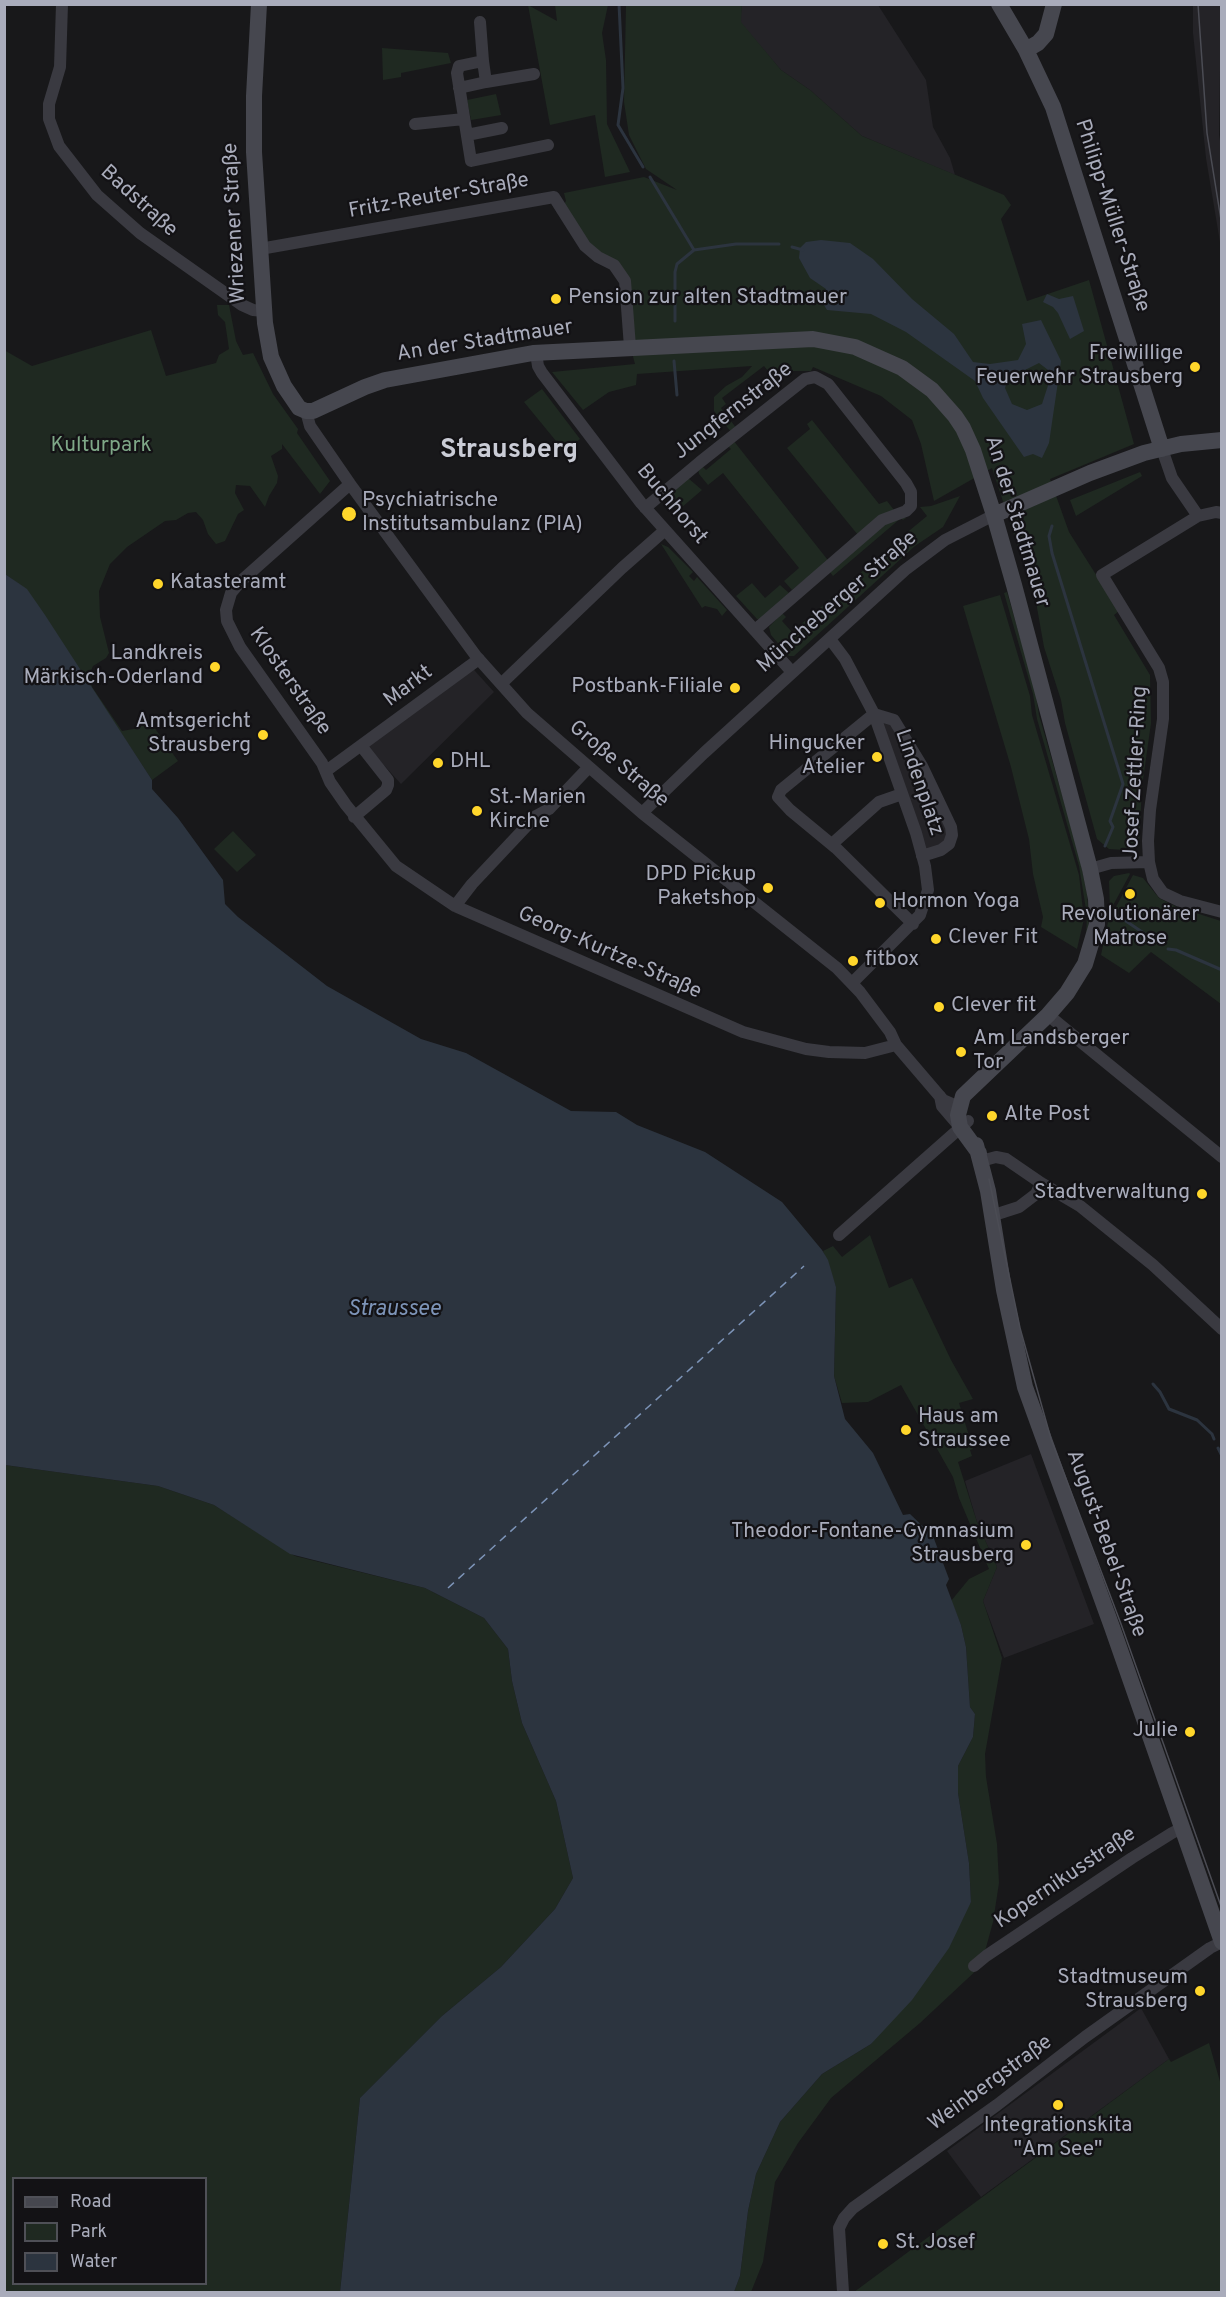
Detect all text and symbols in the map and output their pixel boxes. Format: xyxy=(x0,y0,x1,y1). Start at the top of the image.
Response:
street label: Philipp-Müller-Straße xyxy=(1068,116,1154,316)
street label: Wriezener Straße xyxy=(219,142,253,304)
street label: Badstraße xyxy=(94,161,182,243)
street label: Fritz-Reuter-Straße xyxy=(347,169,531,225)
place label: Pension zur alten Stadtmauer xyxy=(568,286,847,312)
marker: Pension zur alten Stadtmauer xyxy=(549,292,563,306)
street label: An der Stadtmauer xyxy=(395,316,575,368)
place label: Freiwillige Feuerwehr Strausberg xyxy=(976,342,1183,392)
street label: Jungfernstraße xyxy=(670,358,798,466)
marker: Freiwillige Feuerwehr Strausberg xyxy=(1188,360,1202,374)
street label: An der Stadtmauer xyxy=(978,433,1054,611)
park label: Kulturpark xyxy=(50,434,152,460)
district label: Strausberg xyxy=(440,436,578,468)
street label: Buchhorst xyxy=(630,460,712,550)
place label: Psychiatrische Institutsambulanz (PIA) xyxy=(362,489,583,539)
marker: Psychiatrische Institutsambulanz (PIA) xyxy=(340,505,358,523)
street label: Müncheberger Straße xyxy=(753,527,923,679)
place label: Katasteramt xyxy=(170,571,286,597)
marker: Katasteramt xyxy=(151,577,165,591)
street label: Klosterstraße xyxy=(243,623,335,741)
place label: Landkreis Märkisch-Oderland xyxy=(24,642,203,692)
marker: Landkreis Märkisch-Oderland xyxy=(208,660,222,674)
street label: Markt xyxy=(380,661,438,713)
place label: Postbank-Filiale xyxy=(571,675,723,701)
marker: Postbank-Filiale xyxy=(728,681,742,695)
street label: Josef-Zettler-Ring xyxy=(1120,685,1154,861)
place label: Amtsgericht Strausberg xyxy=(135,710,251,760)
street label: Große Straße xyxy=(563,716,673,814)
street label: Lindenplatz xyxy=(888,726,948,840)
marker: Amtsgericht Strausberg xyxy=(256,728,270,742)
place label: Hingucker Atelier xyxy=(769,732,865,782)
place label: DHL xyxy=(450,750,491,776)
marker: Hingucker Atelier xyxy=(870,750,884,764)
marker: DHL xyxy=(431,756,445,770)
place label: St.-Marien Kirche xyxy=(489,786,586,836)
marker: St.-Marien Kirche xyxy=(470,804,484,818)
place label: DPD Pickup Paketshop xyxy=(646,863,756,913)
marker: DPD Pickup Paketshop xyxy=(761,881,775,895)
marker: Revolutionärer Matrose xyxy=(1123,887,1137,901)
place label: Hormon Yoga xyxy=(892,890,1019,916)
marker: Hormon Yoga xyxy=(873,896,887,910)
street label: Georg-Kurtze-Straße xyxy=(513,902,705,1006)
place label: Revolutionärer Matrose xyxy=(1061,903,1199,953)
place label: Clever Fit xyxy=(948,926,1038,952)
marker: Clever Fit xyxy=(929,932,943,946)
place label: fitbox xyxy=(865,948,919,974)
marker: fitbox xyxy=(846,954,860,968)
place label: Clever fit xyxy=(951,994,1036,1020)
marker: Clever fit xyxy=(932,1000,946,1014)
place label: Am Landsberger Tor xyxy=(973,1027,1130,1077)
marker: Am Landsberger Tor xyxy=(954,1045,968,1059)
place label: Alte Post xyxy=(1004,1103,1090,1129)
marker: Alte Post xyxy=(985,1109,999,1123)
place label: Stadtverwaltung xyxy=(1034,1181,1190,1207)
marker: Stadtverwaltung xyxy=(1195,1187,1209,1201)
water label: Straussee xyxy=(347,1298,441,1324)
place label: Haus am Straussee xyxy=(918,1405,1011,1455)
marker: Haus am Straussee xyxy=(899,1423,913,1437)
street label: August-Bebel-Straße xyxy=(1059,1447,1151,1641)
place label: Theodor-Fontane-Gymnasium Strausberg xyxy=(731,1520,1014,1570)
marker: Theodor-Fontane-Gymnasium Strausberg xyxy=(1019,1538,1033,1552)
place label: Julie xyxy=(1133,1719,1178,1745)
marker: Julie xyxy=(1183,1725,1197,1739)
street label: Kopernikusstraße xyxy=(991,1822,1141,1936)
place label: Stadtmuseum Strausberg xyxy=(1057,1966,1188,2016)
marker: Stadtmuseum Strausberg xyxy=(1193,1984,1207,1998)
street label: Weinbergstraße xyxy=(924,2031,1058,2137)
marker: Integrationskita "Am See" xyxy=(1051,2098,1065,2112)
place label: Integrationskita "Am See" xyxy=(984,2114,1132,2164)
legend xyxy=(12,2177,207,2285)
text: Road xyxy=(70,2191,112,2214)
text: Park xyxy=(70,2221,107,2244)
place label: St. Josef xyxy=(895,2231,975,2257)
marker: St. Josef xyxy=(876,2237,890,2251)
text: Water xyxy=(70,2251,117,2274)

